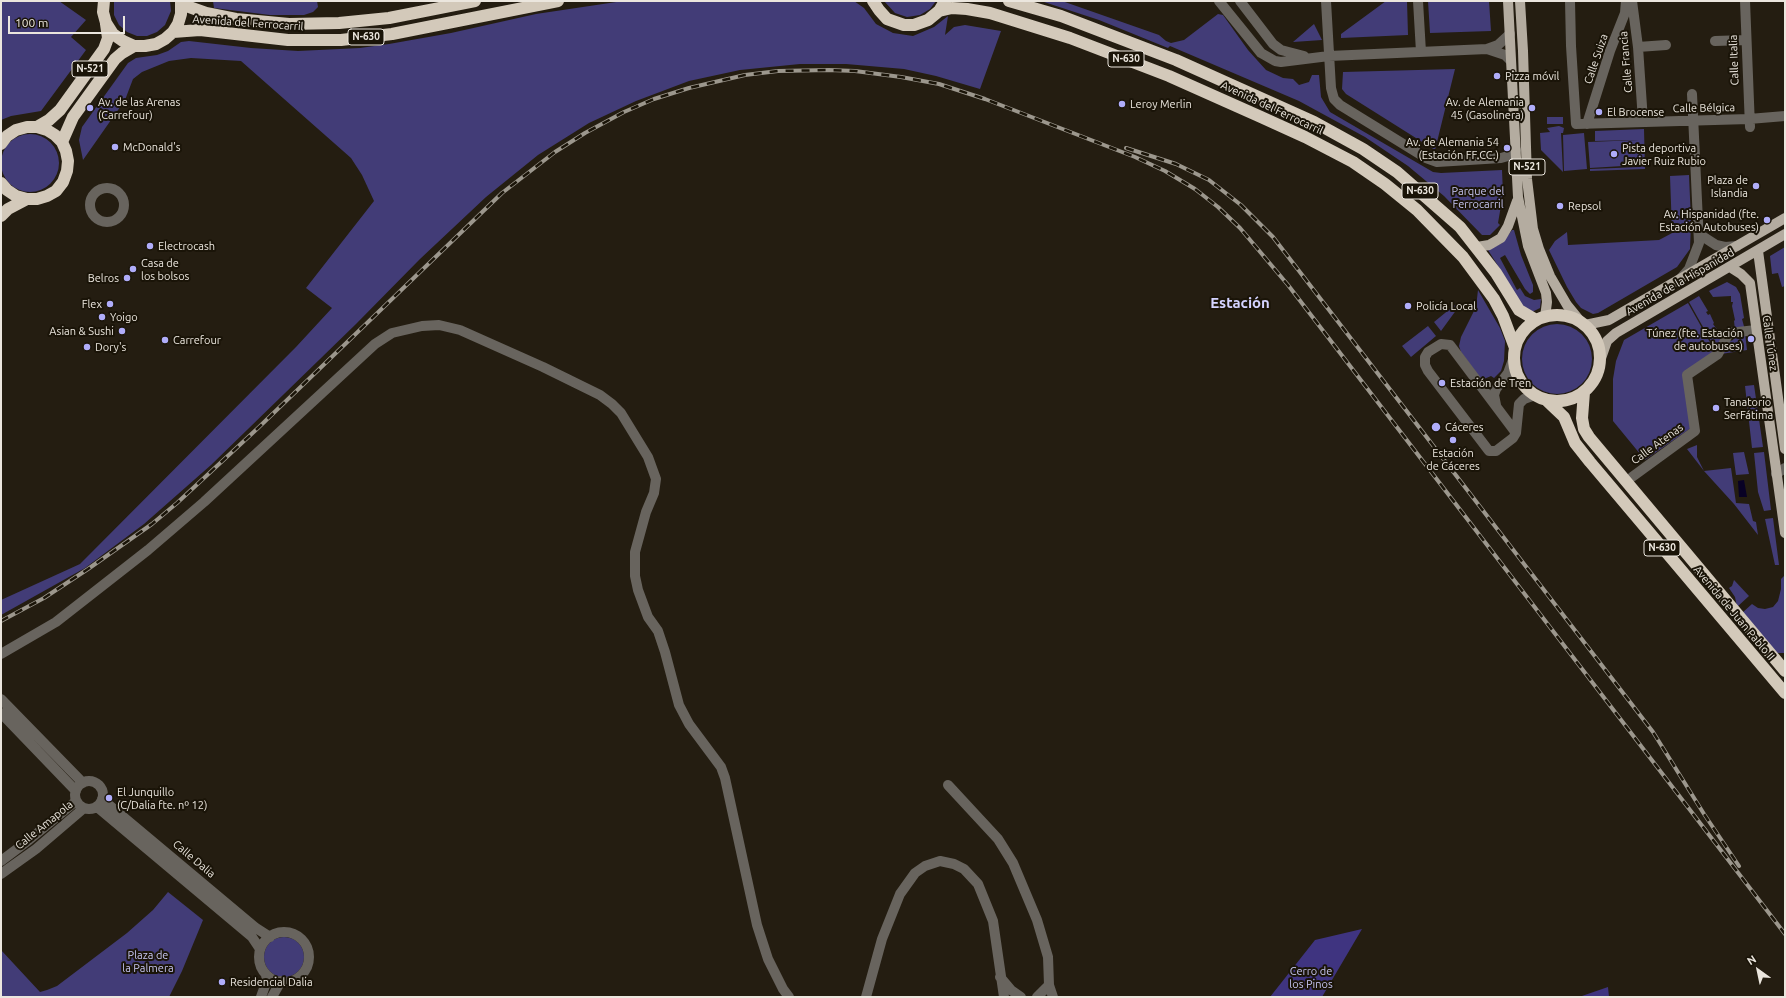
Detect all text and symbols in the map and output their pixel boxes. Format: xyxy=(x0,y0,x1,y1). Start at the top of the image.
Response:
scale bar xyxy=(10,8,127,34)
street label: Avenida del Ferrocarril xyxy=(192,13,304,33)
text: 100 m xyxy=(15,16,48,29)
road number: N-630 xyxy=(348,29,384,45)
street label: Calle Francia xyxy=(1617,31,1635,93)
street label: Calle Suiza xyxy=(1581,32,1611,86)
street label: Calle Italia xyxy=(1727,34,1741,86)
road number: N-630 xyxy=(1108,51,1144,67)
road number: N-521 xyxy=(72,61,108,77)
place label: Pizza móvil xyxy=(1505,69,1559,83)
marker: Pizza móvil xyxy=(1492,71,1502,81)
street label: Avenida del Ferrocarril xyxy=(1219,79,1325,137)
place label: Av. de las Arenas (Carrefour) xyxy=(98,95,180,121)
place label: Av. de Alemania 45 (Gasolinera) xyxy=(1446,95,1524,121)
place label: Leroy Merlin xyxy=(1130,97,1192,111)
marker: Leroy Merlin xyxy=(1117,99,1127,109)
street label: Calle Bélgica xyxy=(1673,101,1735,115)
marker: Av. de las Arenas (Carrefour) xyxy=(85,103,95,113)
marker: Av. de Alemania 45 (Gasolinera) xyxy=(1527,103,1537,113)
place label: El Brocense xyxy=(1607,105,1664,119)
marker: El Brocense xyxy=(1594,107,1604,117)
place label: Av. de Alemania 54 (Estación FF.CC.) xyxy=(1406,135,1499,161)
place label: McDonald's xyxy=(123,140,181,154)
place label: Pista deportiva Javier Ruiz Rubio xyxy=(1622,141,1706,167)
marker: McDonald's xyxy=(110,142,120,152)
marker: Av. de Alemania 54 (Estación FF.CC.) xyxy=(1502,143,1512,153)
marker: Pista deportiva Javier Ruiz Rubio xyxy=(1609,149,1619,159)
road number: N-521 xyxy=(1509,159,1545,175)
place label: Plaza de Islandia xyxy=(1707,173,1748,199)
marker: Plaza de Islandia xyxy=(1751,181,1761,191)
road number: N-630 xyxy=(1402,183,1438,199)
park label: Parque del Ferrocarril xyxy=(1452,184,1504,210)
place label: Repsol xyxy=(1568,199,1601,213)
marker: Repsol xyxy=(1555,201,1565,211)
place label: Av. Hispanidad (fte. Estación Autobuses) xyxy=(1659,207,1759,233)
marker: Av. Hispanidad (fte. Estación Autobuses) xyxy=(1762,215,1772,225)
place label: Electrocash xyxy=(158,239,215,253)
marker: Electrocash xyxy=(145,241,155,251)
street label: Avenida de la Hispanidad xyxy=(1624,246,1736,318)
place label: Casa de los bolsos xyxy=(141,256,189,282)
marker: Casa de los bolsos xyxy=(128,264,138,274)
place label: Belros xyxy=(88,271,119,285)
marker: Belros xyxy=(122,273,132,283)
district label: Estación xyxy=(1210,294,1270,312)
place label: Flex xyxy=(82,297,102,311)
marker: Flex xyxy=(105,299,115,309)
place label: Policía Local xyxy=(1416,299,1476,313)
marker: Policía Local xyxy=(1403,301,1413,311)
place label: Yoigo xyxy=(110,310,138,324)
marker: Yoigo xyxy=(97,312,107,322)
street label: Calle Túnez xyxy=(1760,314,1780,372)
place label: Asian & Sushi xyxy=(49,324,114,338)
marker: Asian & Sushi xyxy=(117,326,127,336)
place label: Túnez (fte. Estación de autobuses) xyxy=(1646,326,1743,352)
place label: Carrefour xyxy=(173,333,221,347)
marker: Túnez (fte. Estación de autobuses) xyxy=(1746,334,1756,344)
marker: Carrefour xyxy=(160,335,170,345)
place label: Dory's xyxy=(95,340,126,354)
marker: Dory's xyxy=(82,342,92,352)
place label: Estación de Tren xyxy=(1450,376,1531,390)
marker: Estación de Tren xyxy=(1437,378,1447,388)
place label: Tanatorio SerFátima xyxy=(1724,395,1773,421)
marker: Tanatorio SerFátima xyxy=(1711,403,1721,413)
place label: Cáceres xyxy=(1445,420,1484,434)
marker: Cáceres xyxy=(1430,421,1442,433)
street label: Calle Atenas xyxy=(1628,421,1686,467)
marker: Estación de Cáceres xyxy=(1448,435,1458,445)
place label: Estación de Cáceres xyxy=(1426,446,1480,472)
road number: N-630 xyxy=(1644,540,1680,556)
street label: Avenida de Juan Pablo II xyxy=(1691,563,1777,663)
place label: El Junquillo (C/Dalia fte. nº 12) xyxy=(117,785,207,811)
marker: El Junquillo (C/Dalia fte. nº 12) xyxy=(104,793,114,803)
street label: Calle Amapola xyxy=(12,798,76,852)
street label: Calle Dalia xyxy=(170,837,218,881)
park label: Plaza de la Palmera xyxy=(122,948,174,974)
north arrow xyxy=(1738,950,1778,990)
text: N xyxy=(1745,953,1758,967)
park label: Cerro de los Pinos xyxy=(1289,964,1333,990)
place label: Residencial Dalia xyxy=(230,975,313,989)
marker: Residencial Dalia xyxy=(217,977,227,987)

